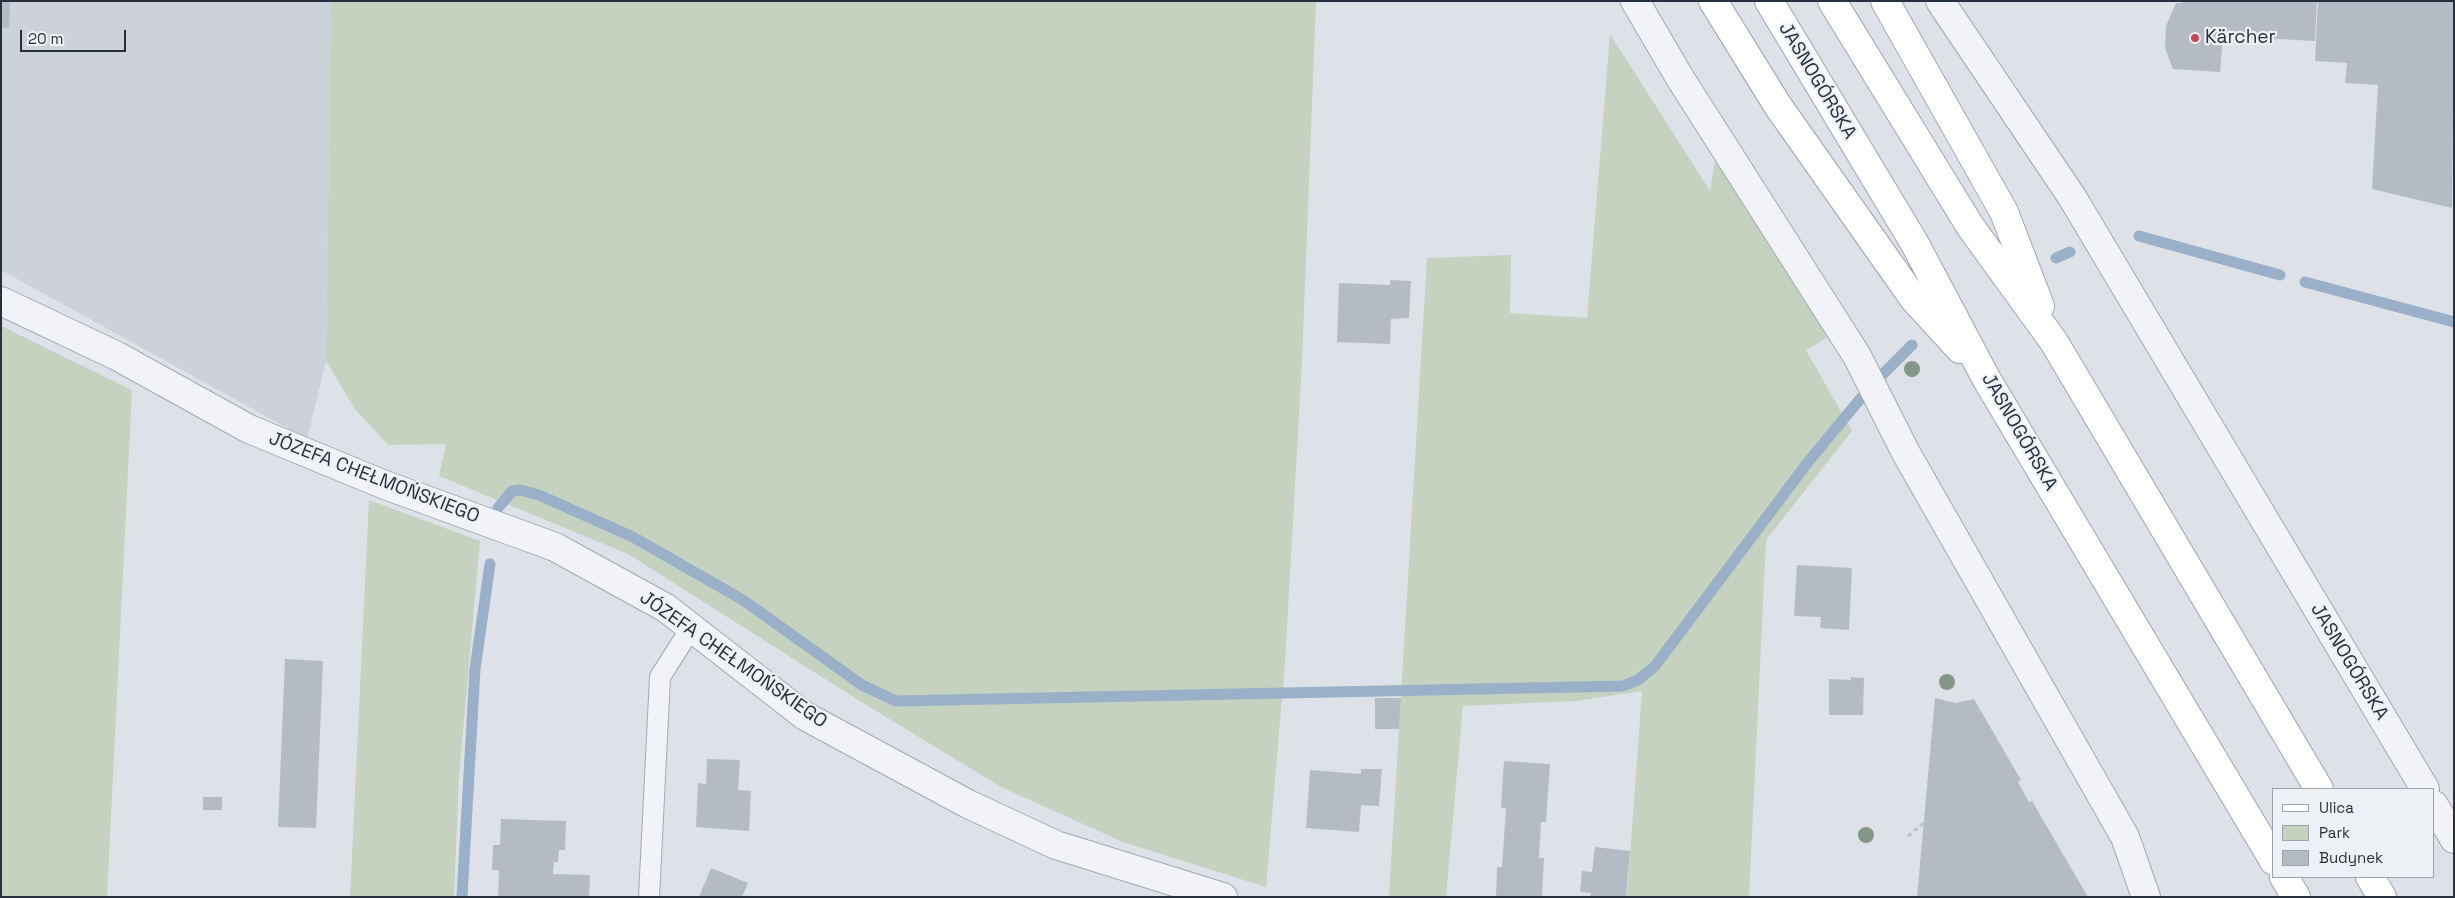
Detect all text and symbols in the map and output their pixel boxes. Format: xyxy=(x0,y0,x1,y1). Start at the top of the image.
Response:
street label: JASNOGÓRSKA xyxy=(1773,19,1861,143)
scale bar xyxy=(22,20,129,52)
place label: Kärcher xyxy=(2205,27,2276,49)
text: 20 m xyxy=(28,29,63,48)
marker: Kärcher xyxy=(2189,32,2201,44)
street label: JASNOGÓRSKA xyxy=(1976,369,2062,495)
street label: JÓZEFA CHEŁMOŃSKIEGO xyxy=(265,427,483,529)
street label: JÓZEFA CHEŁMOŃSKIEGO xyxy=(635,587,831,733)
street label: JASNOGÓRSKA xyxy=(2305,600,2393,724)
legend xyxy=(2272,788,2435,878)
text: Ulica xyxy=(2319,798,2354,817)
text: Park xyxy=(2319,823,2350,842)
text: Budynek xyxy=(2319,848,2383,867)

